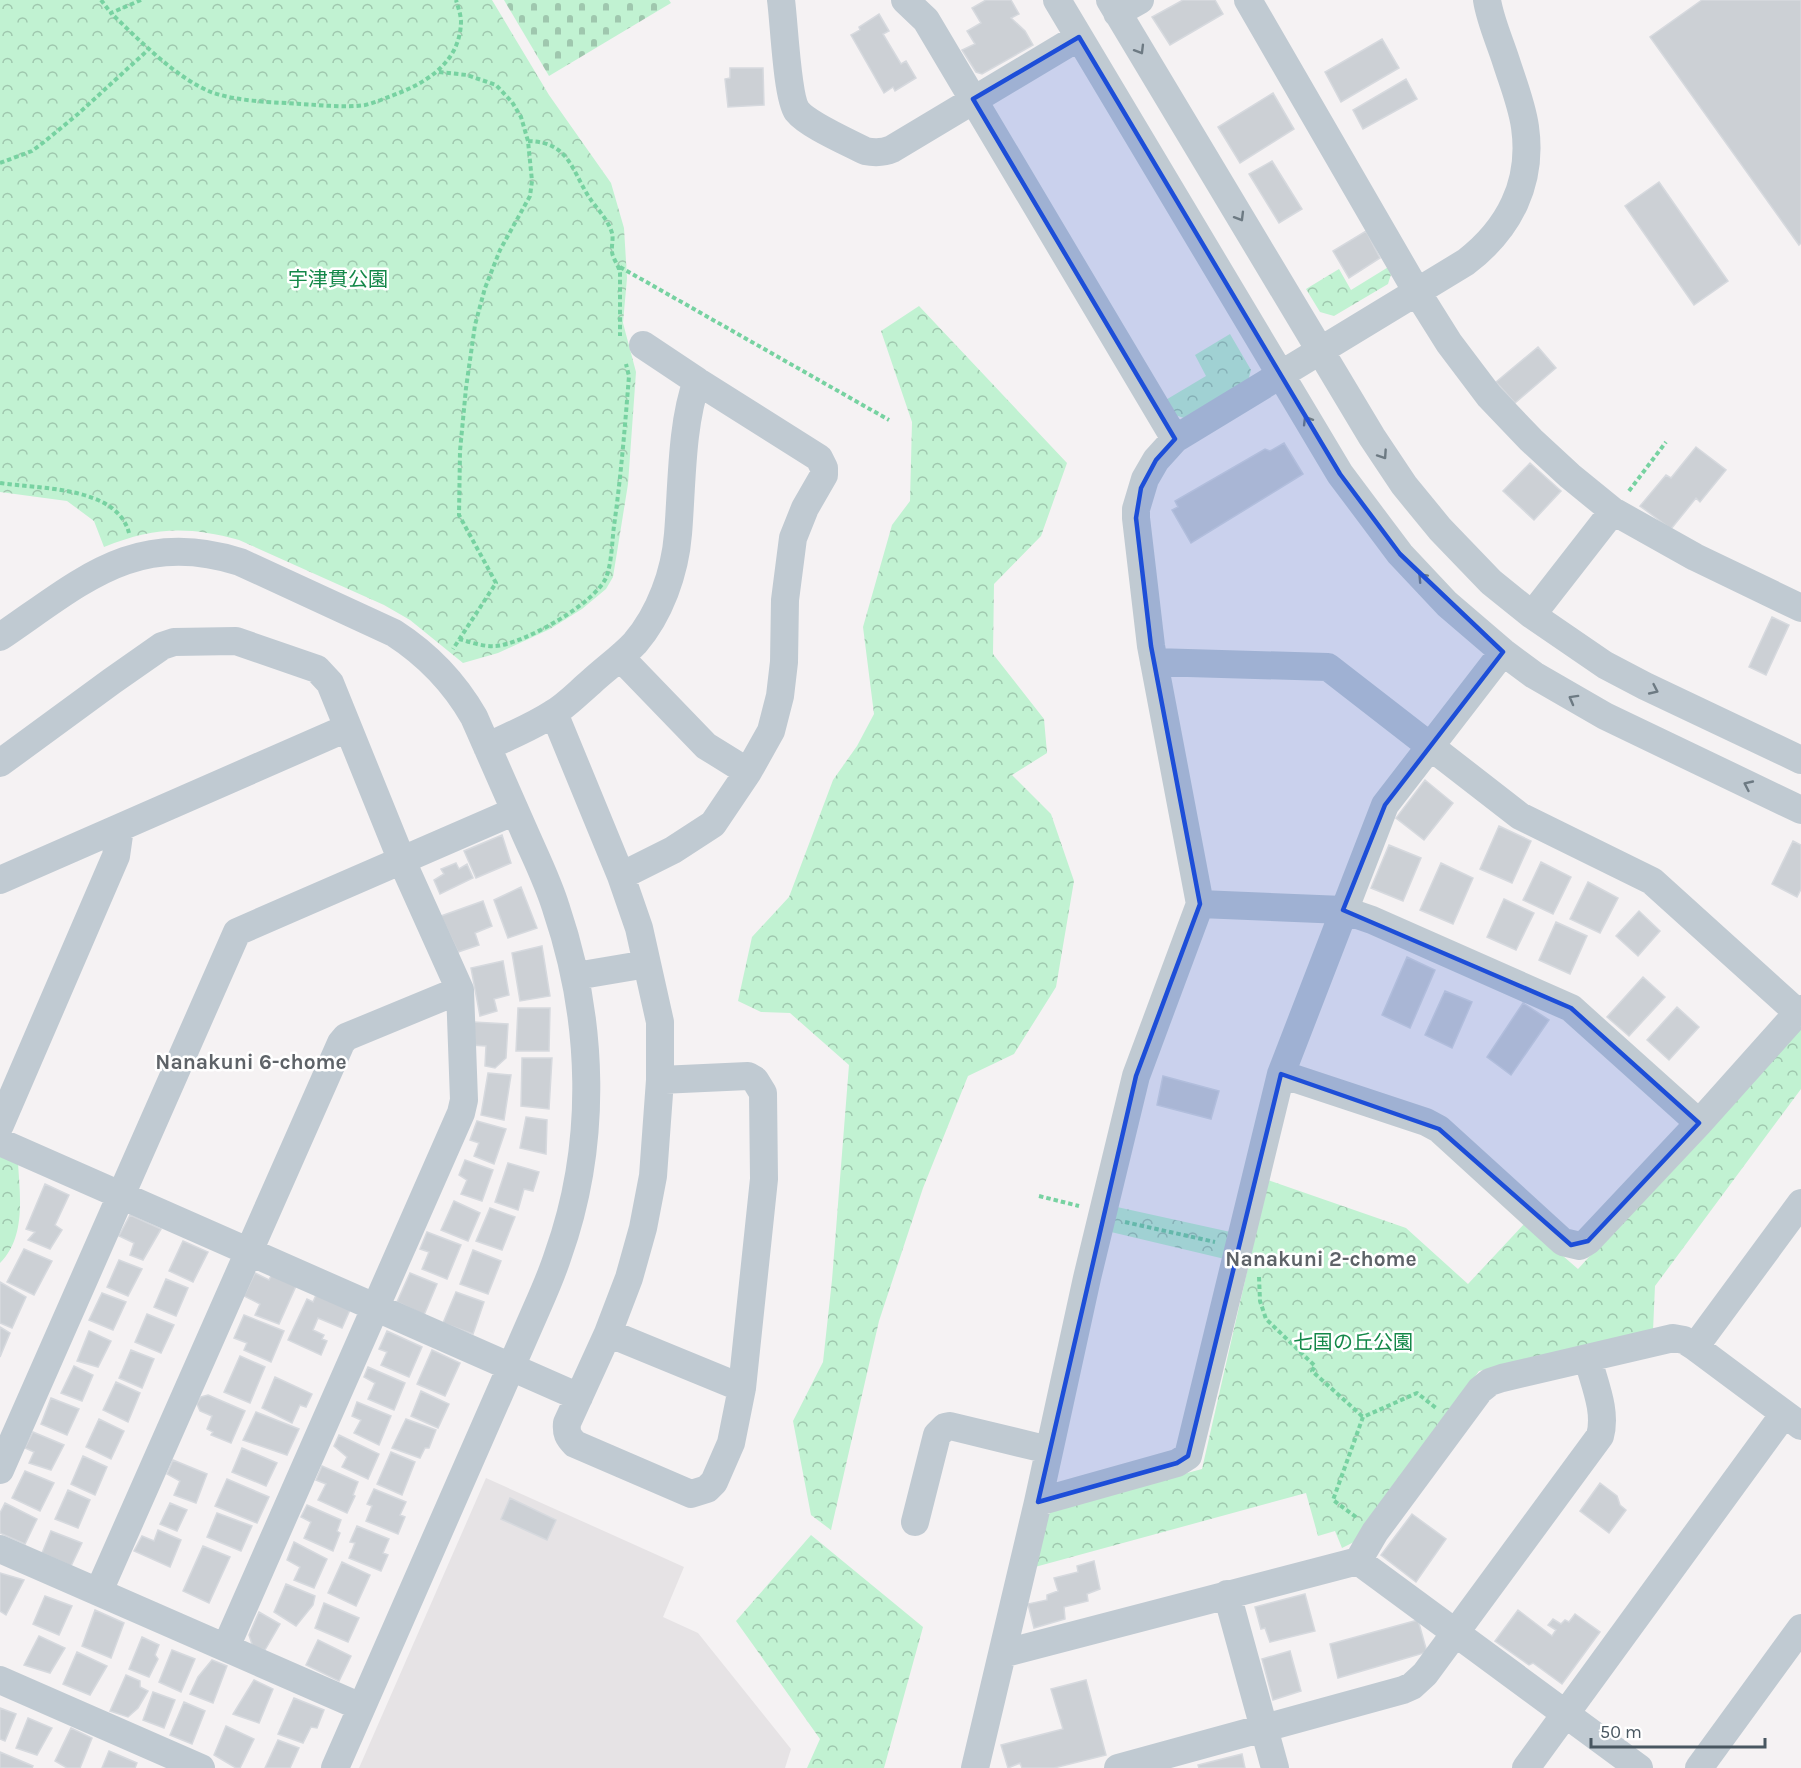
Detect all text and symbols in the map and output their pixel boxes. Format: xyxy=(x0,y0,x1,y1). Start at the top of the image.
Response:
one-way arrow xyxy=(1132,44,1144,54)
one-way arrow xyxy=(1233,211,1245,221)
park label: 宇津貫公園 xyxy=(288,268,388,291)
one-way arrow xyxy=(1303,416,1315,426)
one-way arrow xyxy=(1376,448,1387,459)
one-way arrow xyxy=(1418,574,1429,585)
one-way arrow xyxy=(1647,683,1658,695)
one-way arrow xyxy=(1569,695,1579,706)
one-way arrow xyxy=(1744,780,1755,792)
district label: Nanakuni 6-chome xyxy=(155,1050,347,1074)
district label: Nanakuni 2-chome xyxy=(1225,1247,1417,1271)
park label: 七国の丘公園 xyxy=(1293,1331,1413,1354)
scale bar xyxy=(1591,1711,1765,1749)
text: 50 m xyxy=(1600,1721,1642,1743)

